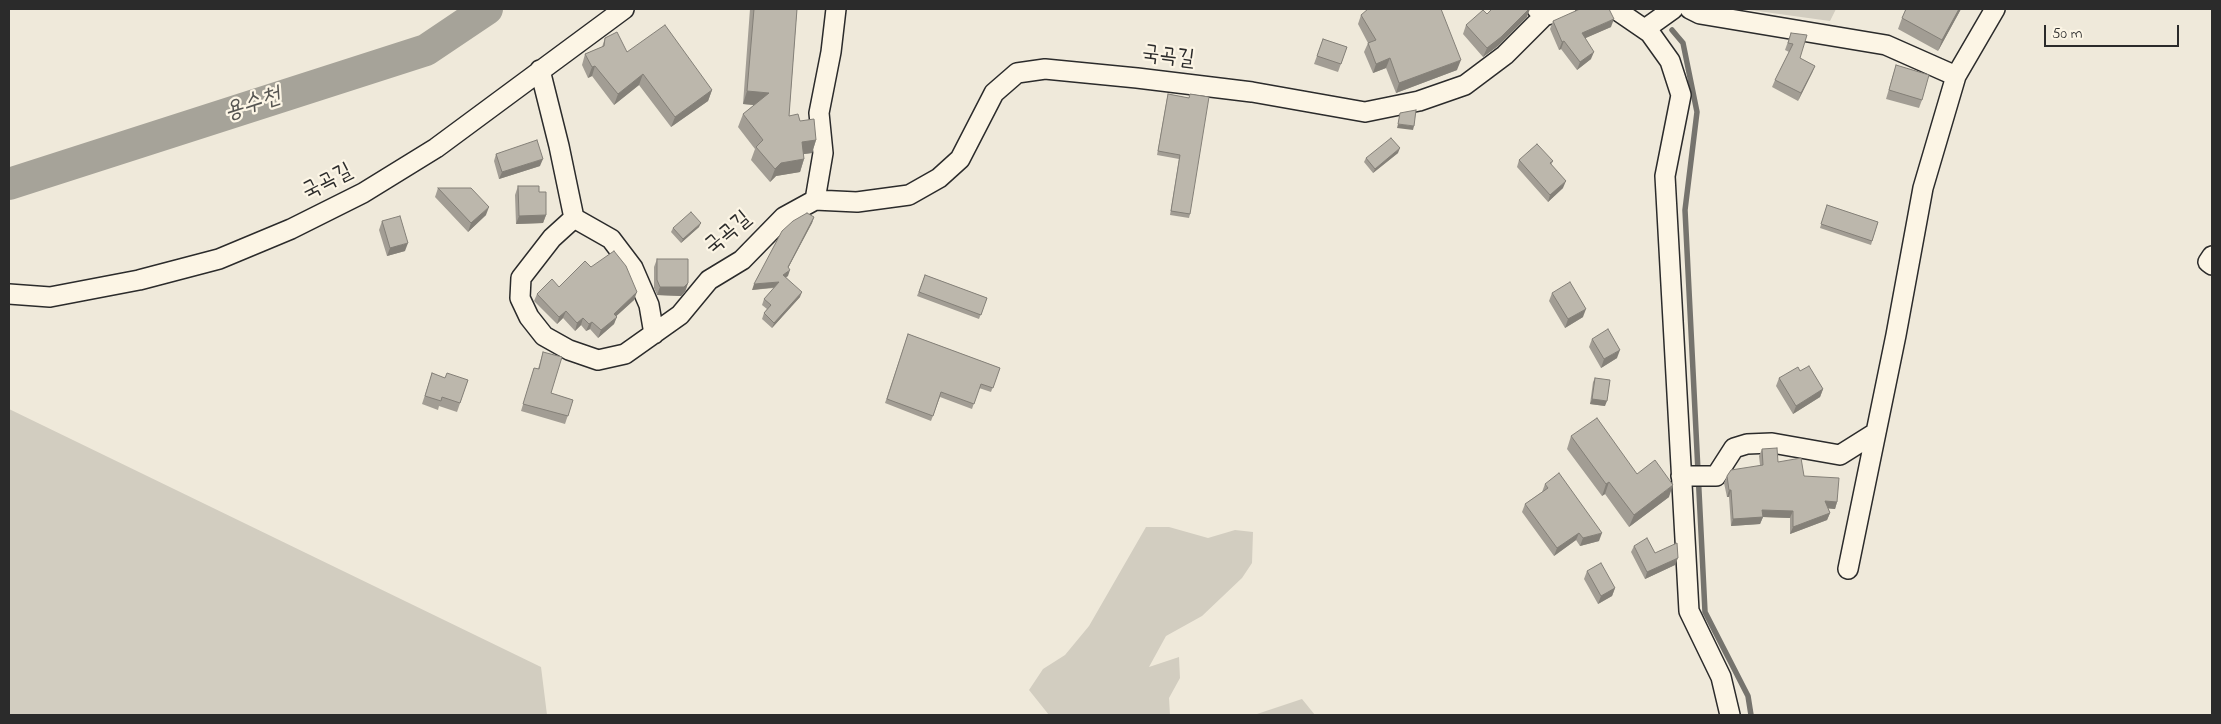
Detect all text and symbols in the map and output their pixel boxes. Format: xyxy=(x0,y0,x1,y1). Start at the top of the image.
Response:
scale bar xyxy=(2046,15,2181,47)
text: 50 m xyxy=(2052,23,2082,45)
street label: 국곡길 xyxy=(1140,42,1196,74)
water label: 용수천 xyxy=(221,83,285,129)
street label: 국곡길 xyxy=(298,159,358,207)
street label: 국곡길 xyxy=(700,207,758,261)

